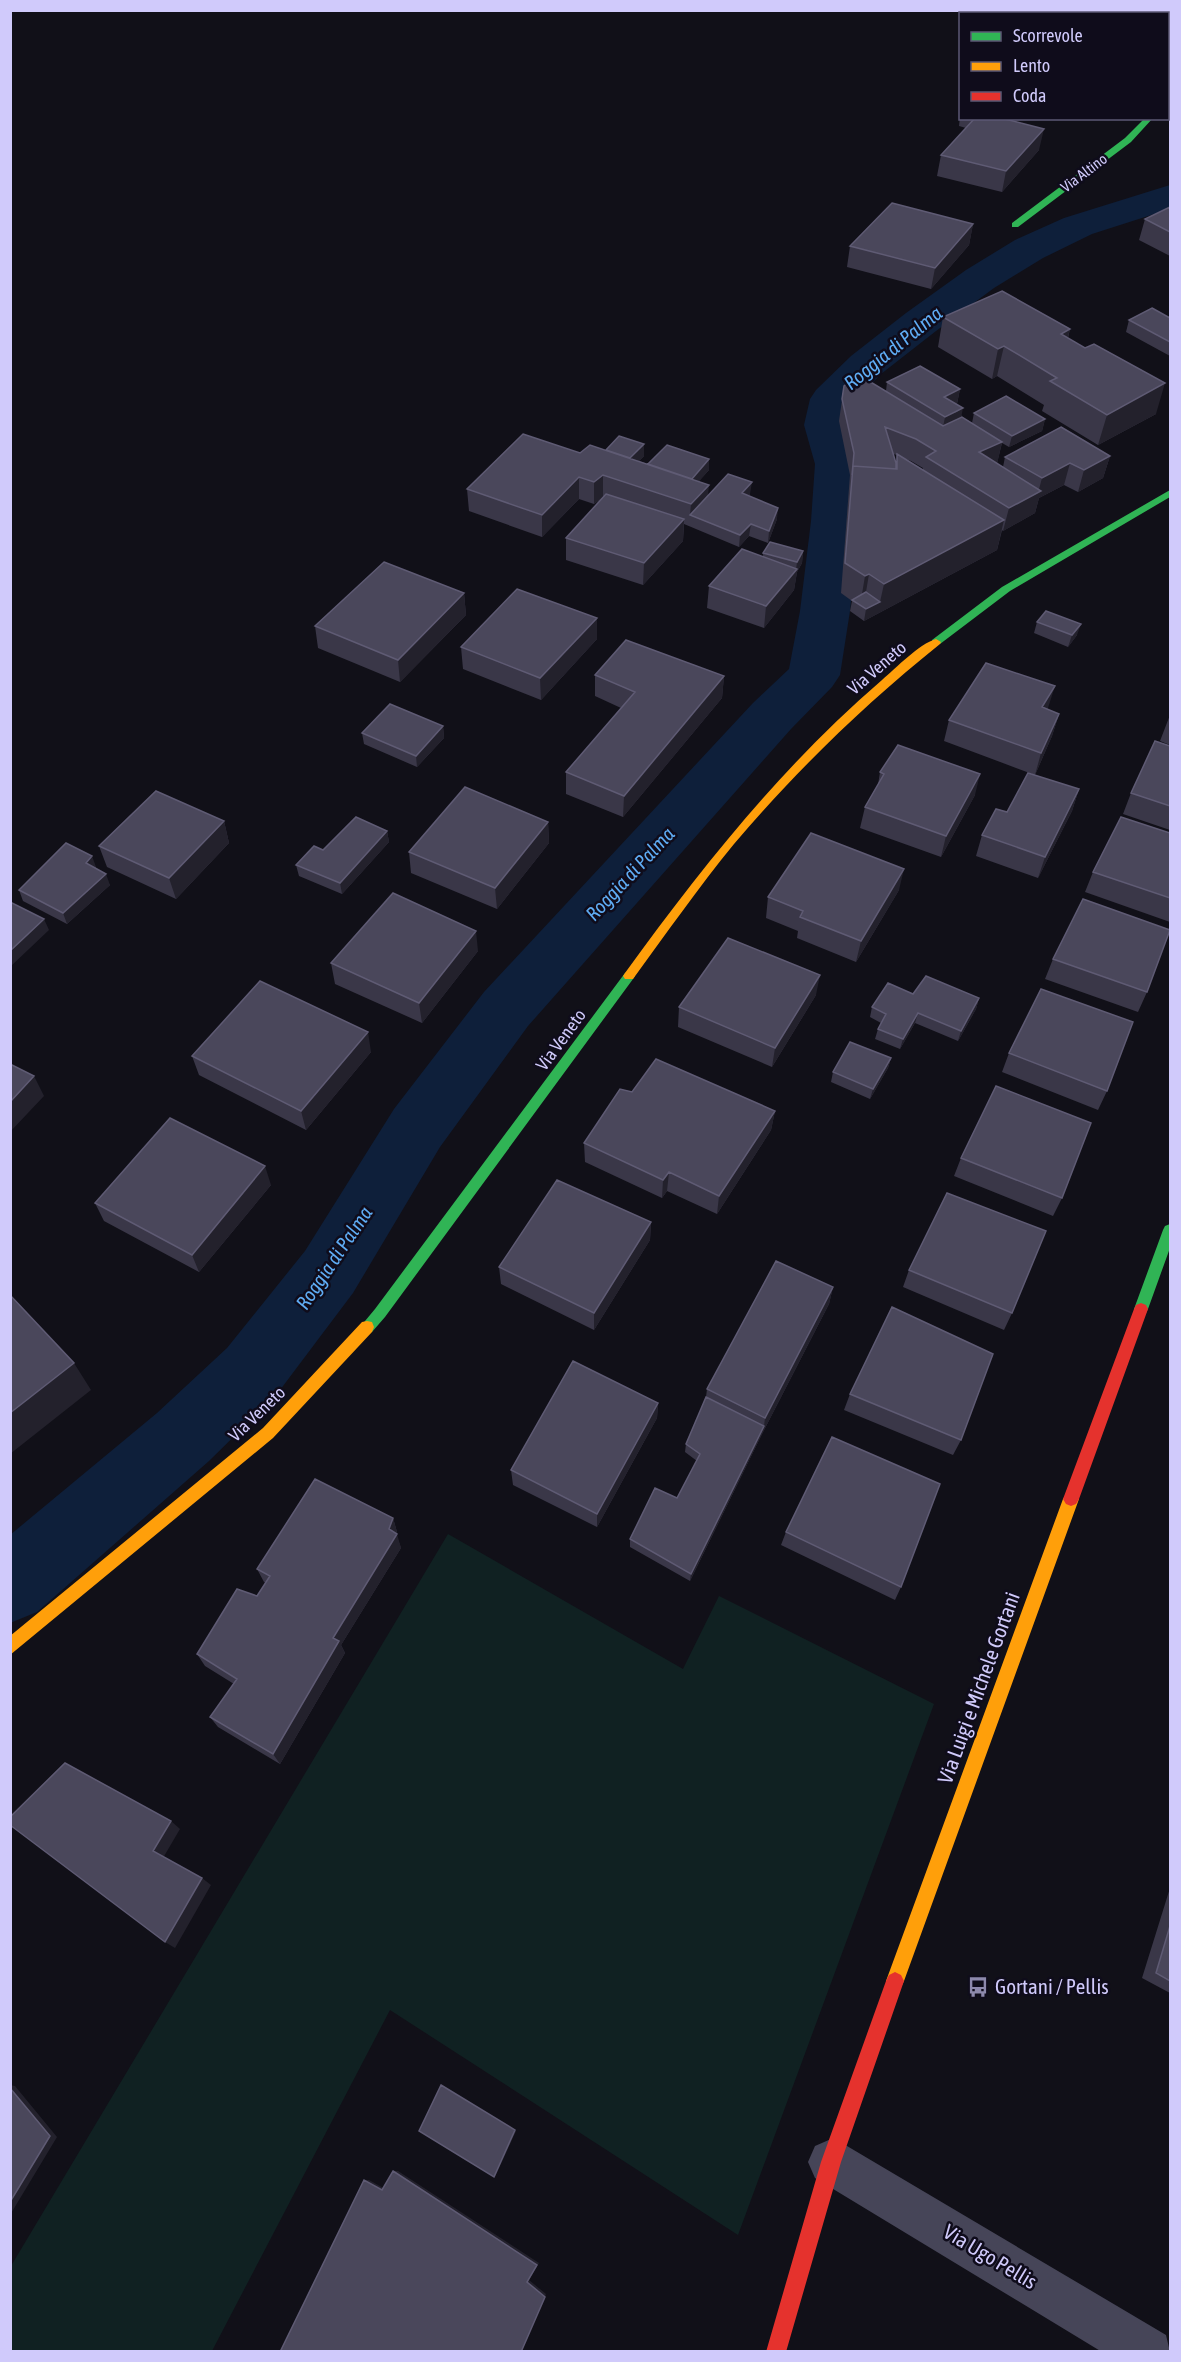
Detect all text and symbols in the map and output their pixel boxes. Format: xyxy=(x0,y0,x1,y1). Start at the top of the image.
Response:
legend xyxy=(959,12,1169,120)
text: Scorrevole xyxy=(1013,25,1083,46)
text: Lento xyxy=(1013,55,1050,76)
text: Coda xyxy=(1013,85,1046,106)
street label: Via Altino xyxy=(1057,150,1110,195)
water label: Roggia di Palma xyxy=(839,301,946,394)
street label: Via Veneto xyxy=(843,637,910,699)
water label: Roggia di Palma xyxy=(581,822,679,925)
street label: Via Veneto xyxy=(531,1005,590,1074)
water label: Roggia di Palma xyxy=(291,1202,376,1314)
street label: Via Veneto xyxy=(224,1382,289,1446)
street label: Via Luigi e Michele Gortani xyxy=(932,1589,1024,1787)
place label: Gortani / Pellis xyxy=(995,1974,1109,1998)
bus stop icon: Gortani / Pellis xyxy=(966,1975,990,1999)
street label: Via Ugo Pellis xyxy=(940,2219,1041,2293)

